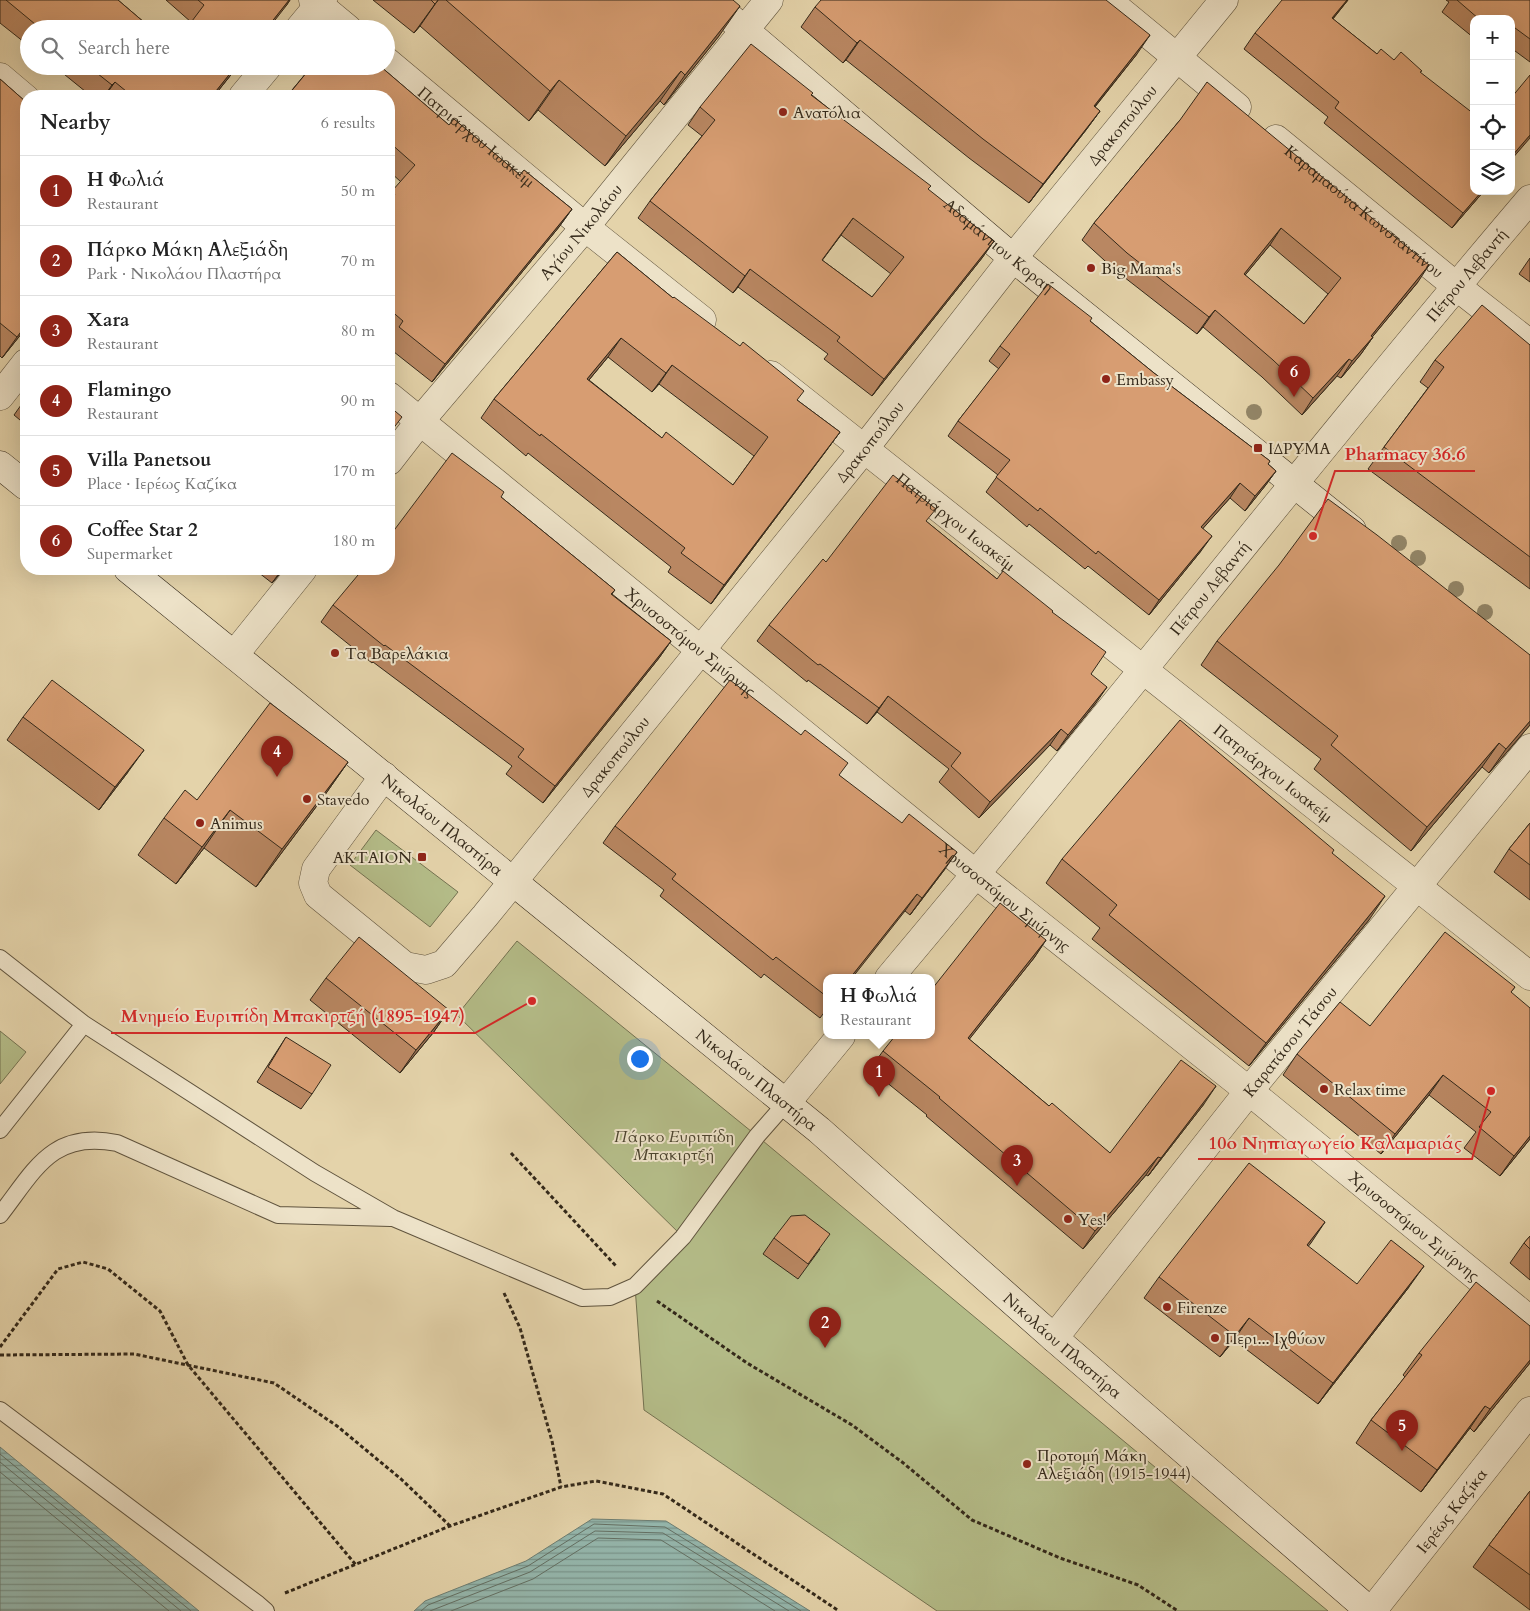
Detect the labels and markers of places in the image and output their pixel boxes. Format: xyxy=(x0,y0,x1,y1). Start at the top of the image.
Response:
place label: Ανατόλια xyxy=(793,102,861,124)
marker: Ανατόλια xyxy=(777,106,789,118)
place label: Big Mama's xyxy=(1101,258,1181,280)
marker: Big Mama's xyxy=(1085,262,1097,274)
pin: 6 xyxy=(1278,356,1310,397)
place label: Embassy xyxy=(1116,369,1175,391)
marker: Embassy xyxy=(1100,373,1112,385)
place label: ΙΔΡΥΜΑ xyxy=(1268,438,1331,460)
callout: Pharmacy 36.6 xyxy=(1335,438,1475,471)
marker: ΙΔΡΥΜΑ xyxy=(1252,442,1264,454)
place label: Τα Βαρελάκια xyxy=(345,643,449,665)
marker: Τα Βαρελάκια xyxy=(329,647,341,659)
pin: 4 xyxy=(261,736,293,777)
place label: Stavedo xyxy=(317,789,370,811)
marker: Stavedo xyxy=(301,793,313,805)
place label: Animus xyxy=(210,813,263,835)
marker: Animus xyxy=(194,817,206,829)
place label: ΑΚΤΑΙΟΝ xyxy=(333,847,412,869)
marker: ΑΚΤΑΙΟΝ xyxy=(416,851,428,863)
callout: Μνημείο Ευριπίδη Μπακιρτζή (1895-1947) xyxy=(111,1000,475,1033)
pin: 1 xyxy=(863,1056,895,1097)
place label: Relax time xyxy=(1334,1079,1406,1101)
marker: Relax time xyxy=(1318,1083,1330,1095)
callout: 10ο Νηπιαγωγείο Καλαμαριάς xyxy=(1198,1126,1472,1159)
pin: 3 xyxy=(1001,1145,1033,1186)
place label: Yes! xyxy=(1078,1209,1106,1231)
marker: Yes! xyxy=(1062,1213,1074,1225)
place label: Firenze xyxy=(1177,1297,1227,1319)
marker: Firenze xyxy=(1161,1301,1173,1313)
pin: 2 xyxy=(809,1307,841,1348)
place label: Περι... Ιχθύων xyxy=(1225,1328,1325,1350)
marker: Περι... Ιχθύων xyxy=(1209,1332,1221,1344)
pin: 5 xyxy=(1386,1410,1418,1451)
place label: Προτομή Μάκη Αλεξιάδη (1915-1944) xyxy=(1037,1445,1191,1485)
marker: Προτομή Μάκη Αλεξιάδη (1915-1944) xyxy=(1021,1458,1033,1470)

